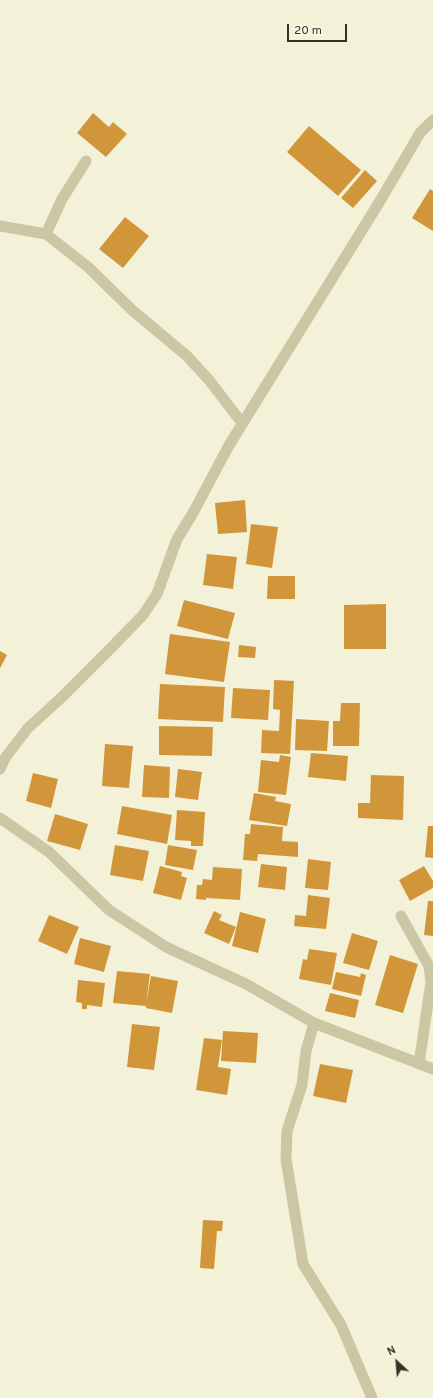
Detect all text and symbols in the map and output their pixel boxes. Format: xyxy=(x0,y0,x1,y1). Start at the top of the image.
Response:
scale bar xyxy=(289,16,349,42)
text: 20 m xyxy=(294,23,322,39)
north arrow xyxy=(377,1342,417,1382)
text: N xyxy=(385,1343,398,1359)

